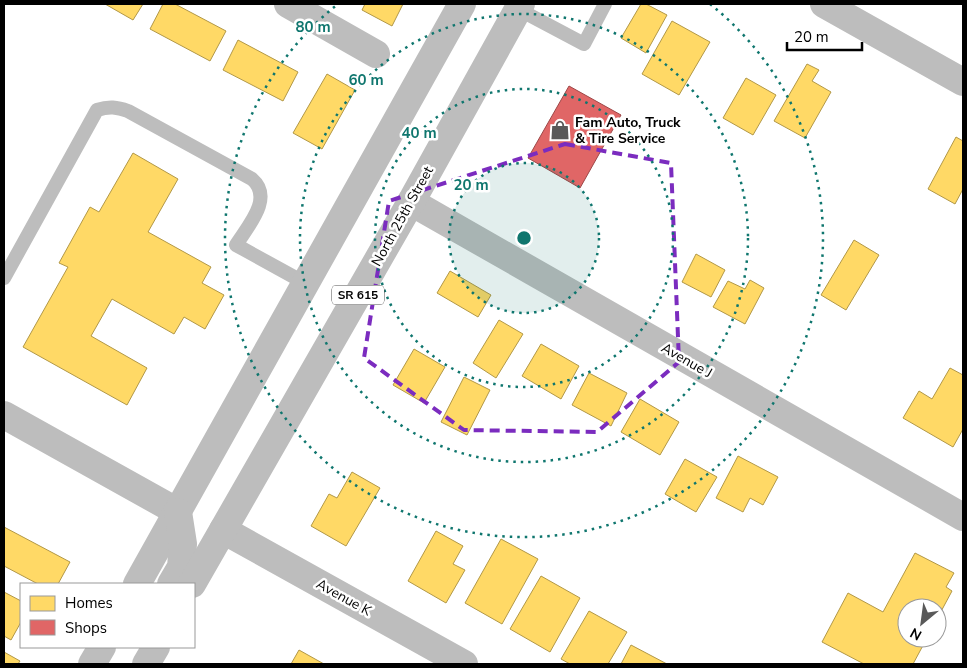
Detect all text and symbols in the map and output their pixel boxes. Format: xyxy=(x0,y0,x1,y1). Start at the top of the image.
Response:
text: 80 m xyxy=(295,17,331,37)
scale bar xyxy=(787,20,862,52)
text: 20 m xyxy=(794,27,829,47)
text: 60 m xyxy=(348,70,384,90)
place label: Fam Auto, Truck & Tire Service xyxy=(575,113,681,148)
shop icon: Fam Auto, Truck & Tire Service xyxy=(549,119,571,141)
text: 40 m xyxy=(401,123,437,143)
street label: North 25th Street xyxy=(367,163,438,270)
text: 20 m xyxy=(453,175,489,195)
centre of rings xyxy=(515,229,533,247)
road number: SR 615 xyxy=(332,286,384,304)
street label: Avenue J xyxy=(658,338,716,383)
street label: Avenue K xyxy=(313,575,375,620)
legend xyxy=(20,583,195,648)
text: Homes xyxy=(65,593,113,613)
north arrow xyxy=(897,598,947,648)
text: Shops xyxy=(65,618,107,638)
text: N xyxy=(907,623,925,645)

